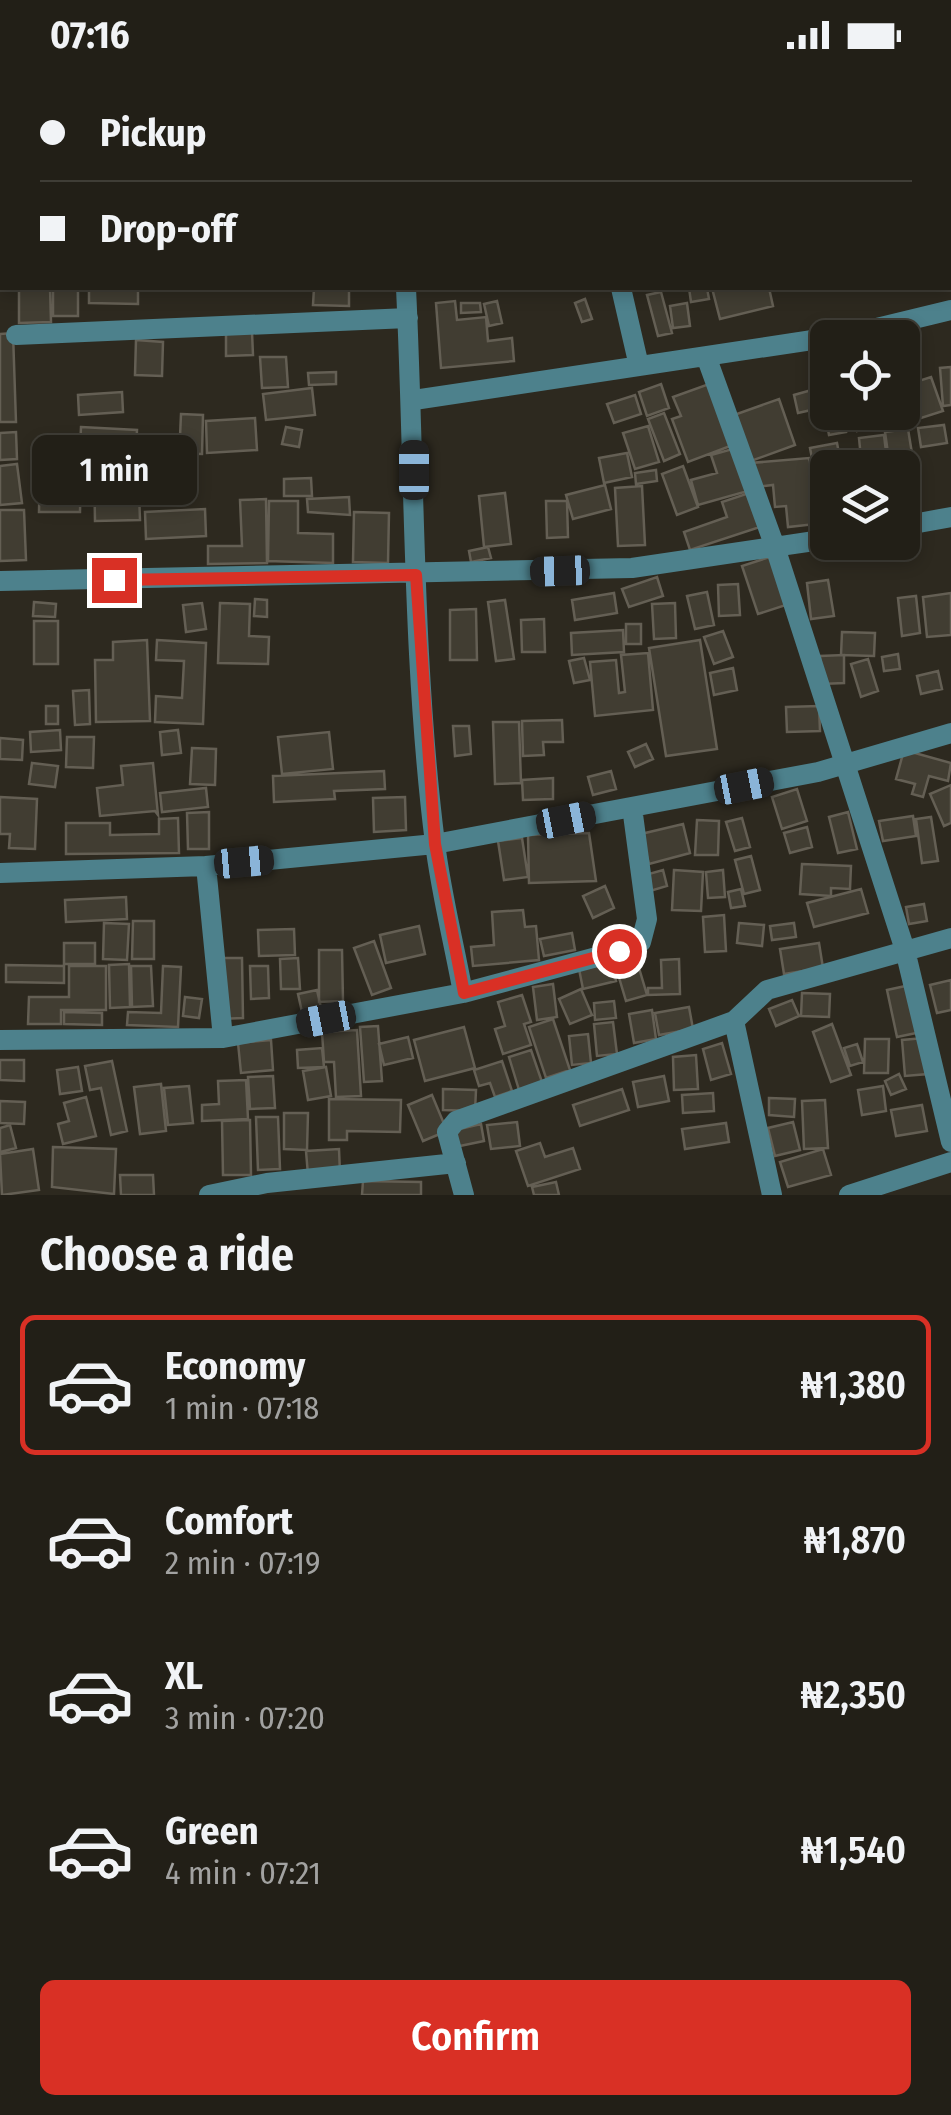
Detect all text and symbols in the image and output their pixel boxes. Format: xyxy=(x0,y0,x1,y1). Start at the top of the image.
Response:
text: 07:16 xyxy=(50,12,130,58)
text: Pickup xyxy=(100,110,206,156)
text: Drop-off xyxy=(100,206,236,252)
map controls xyxy=(810,320,920,560)
button: locate xyxy=(810,320,920,430)
callout: 1 min xyxy=(32,435,196,505)
car xyxy=(399,440,429,500)
button: layers xyxy=(810,450,920,560)
text: 1 min xyxy=(80,451,149,489)
car xyxy=(529,555,591,587)
route end xyxy=(92,558,137,603)
car xyxy=(712,766,776,806)
car xyxy=(534,800,598,840)
car xyxy=(213,844,275,880)
route start xyxy=(597,929,642,974)
car xyxy=(294,999,358,1039)
text: Choose a ride xyxy=(40,1228,294,1282)
icon: car xyxy=(45,1340,135,1430)
text: Economy xyxy=(165,1343,305,1389)
text: ₦1,380 xyxy=(801,1362,906,1408)
text: 1 min · 07:18 xyxy=(165,1389,319,1427)
icon: car xyxy=(45,1495,135,1585)
text: Comfort xyxy=(165,1498,293,1544)
text: ₦1,870 xyxy=(804,1517,906,1563)
text: 2 min · 07:19 xyxy=(165,1544,321,1582)
icon: car xyxy=(45,1650,135,1740)
text: XL xyxy=(165,1653,203,1699)
text: ₦2,350 xyxy=(800,1672,906,1718)
text: 3 min · 07:20 xyxy=(165,1699,325,1737)
icon: car xyxy=(45,1805,135,1895)
text: Green xyxy=(165,1808,259,1854)
text: ₦1,540 xyxy=(801,1827,906,1873)
text: 4 min · 07:21 xyxy=(165,1854,321,1892)
button: Confirm xyxy=(40,1980,911,2095)

